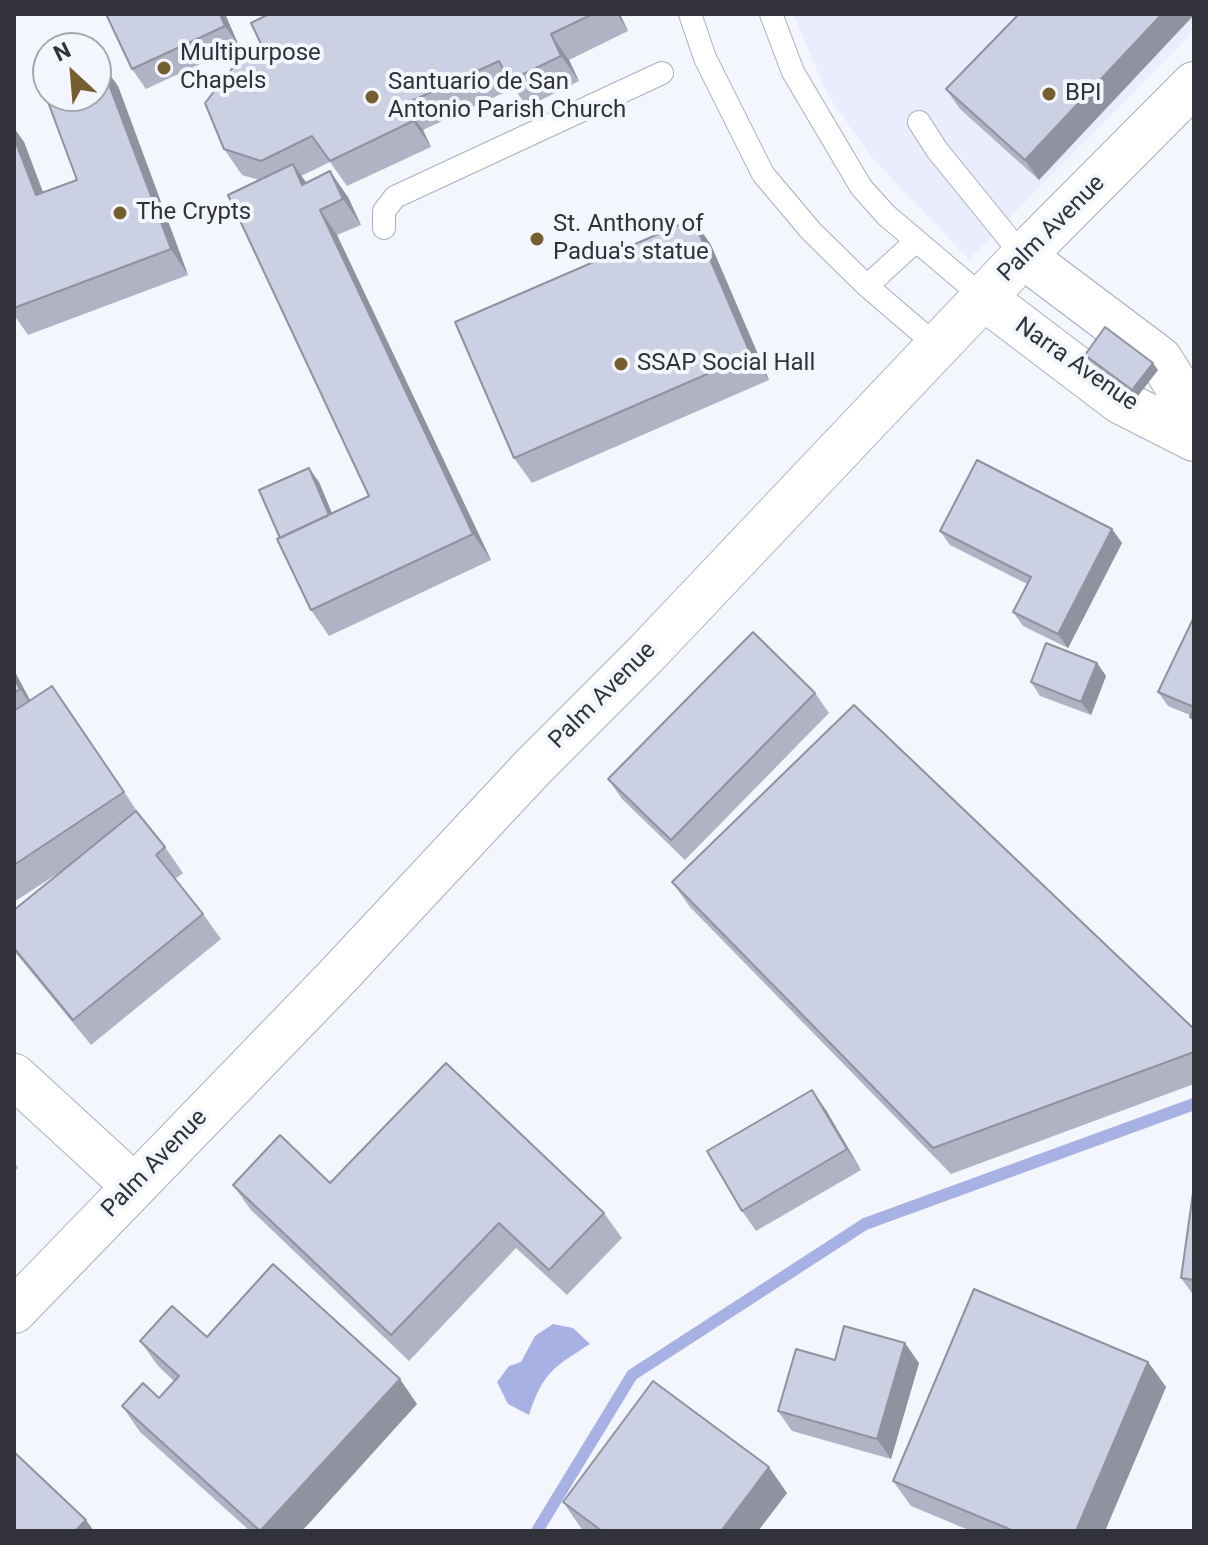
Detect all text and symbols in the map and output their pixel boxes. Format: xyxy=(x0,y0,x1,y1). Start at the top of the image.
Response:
north arrow xyxy=(32,32,112,112)
text: N xyxy=(50,37,75,66)
place label: Multipurpose Chapels xyxy=(180,40,321,96)
marker: Multipurpose Chapels xyxy=(155,59,173,77)
place label: Santuario de San Antonio Parish Church xyxy=(388,69,626,125)
place label: BPI xyxy=(1065,80,1102,108)
marker: BPI xyxy=(1040,85,1058,103)
marker: Santuario de San Antonio Parish Church xyxy=(363,88,381,106)
street label: Palm Avenue xyxy=(993,170,1111,288)
place label: The Crypts xyxy=(136,199,251,227)
marker: The Crypts xyxy=(111,204,129,222)
place label: St. Anthony of Padua's statue xyxy=(553,211,709,267)
marker: St. Anthony of Padua's statue xyxy=(528,230,546,248)
street label: Narra Avenue xyxy=(1009,312,1143,418)
place label: SSAP Social Hall xyxy=(637,350,815,378)
marker: SSAP Social Hall xyxy=(612,355,630,373)
street label: Palm Avenue xyxy=(544,637,662,755)
street label: Palm Avenue xyxy=(96,1104,214,1224)

